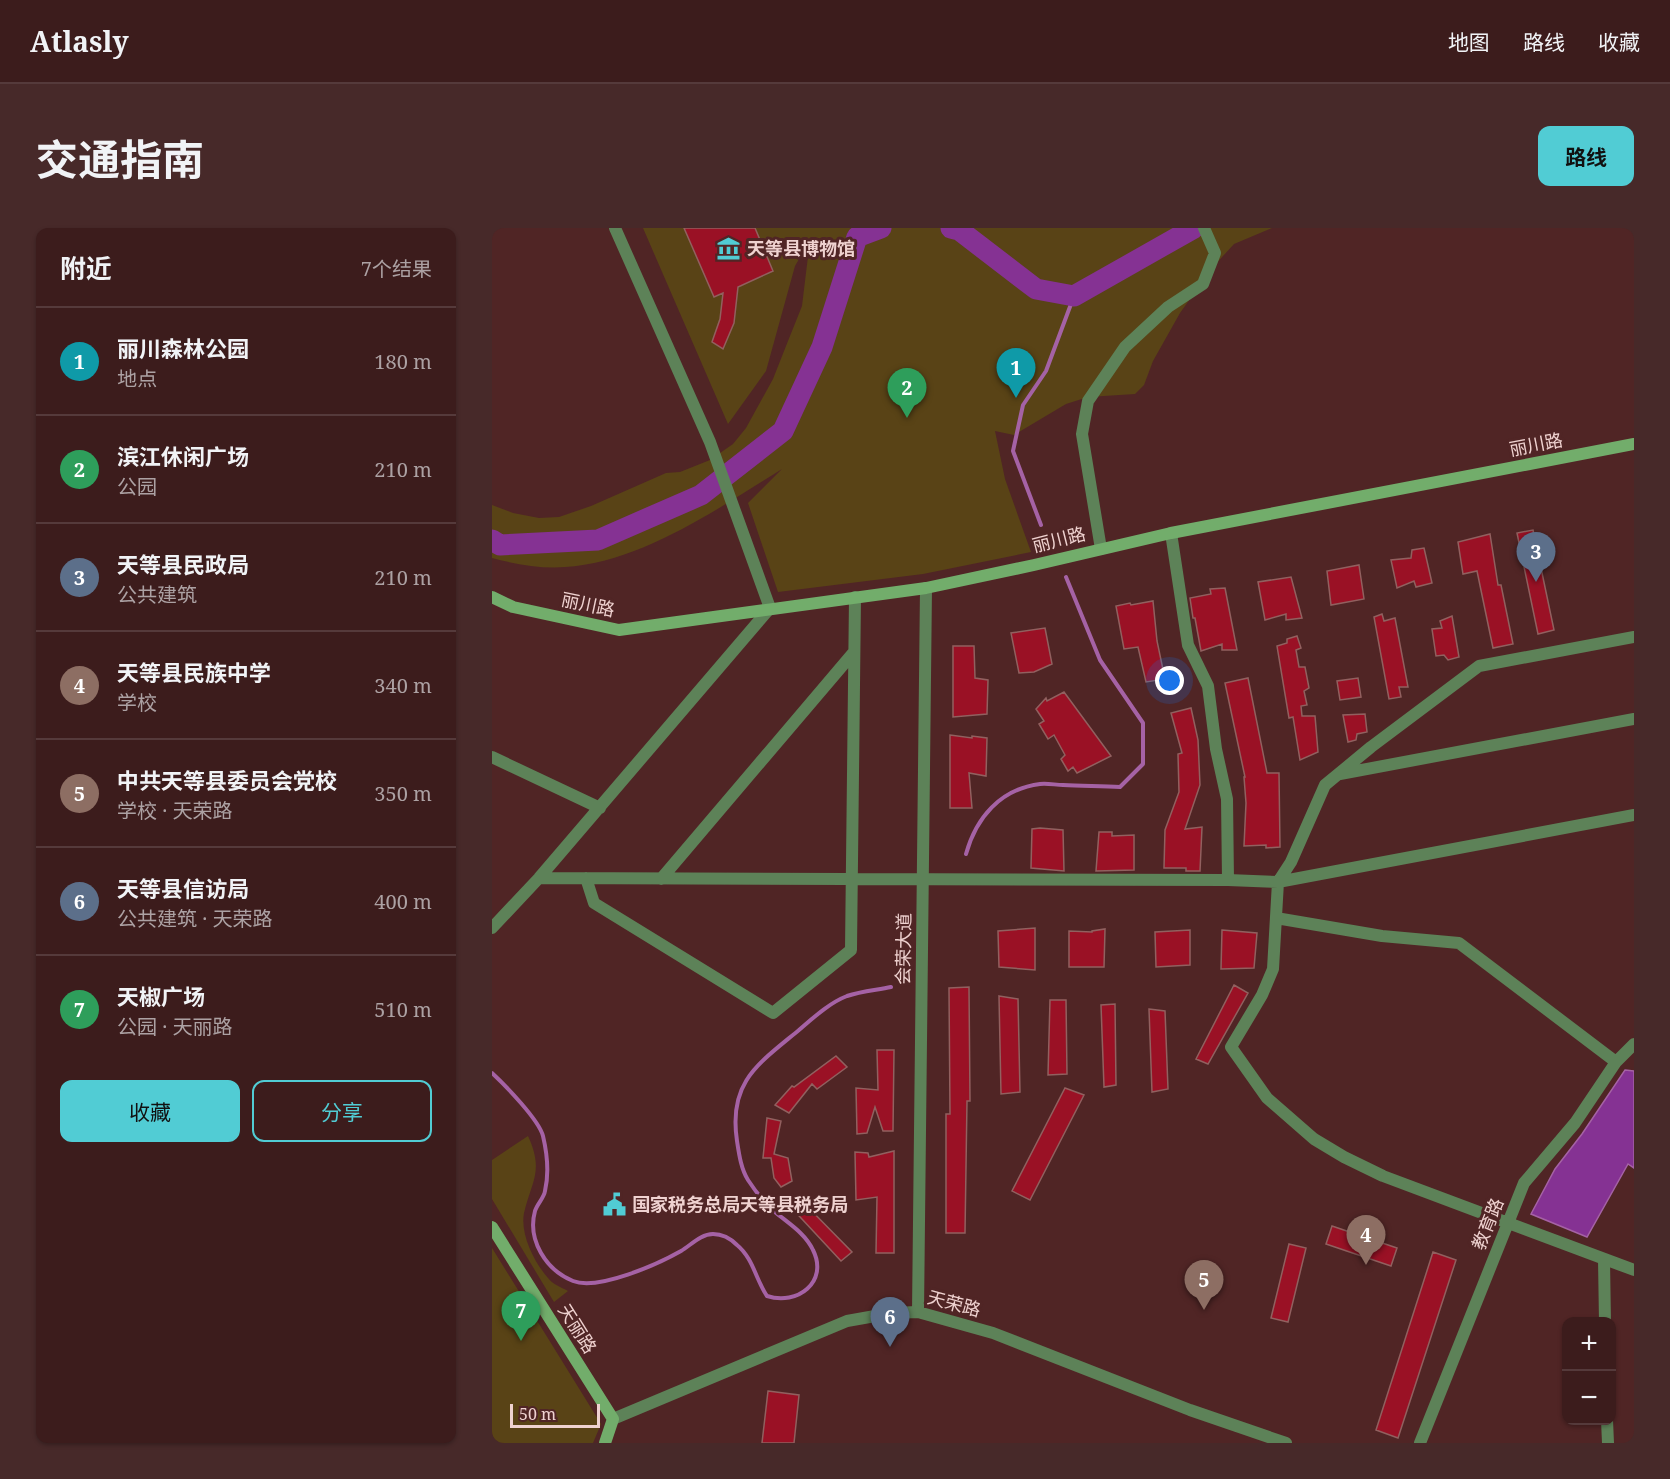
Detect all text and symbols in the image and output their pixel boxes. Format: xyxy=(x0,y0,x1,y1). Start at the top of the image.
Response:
text: Atlasly xyxy=(30,22,129,60)
text: 地图 xyxy=(1448,28,1490,56)
text: 路线 xyxy=(1523,28,1565,56)
text: 收藏 xyxy=(1598,28,1640,56)
button: 路线 xyxy=(1538,126,1634,186)
text: 交通指南 xyxy=(36,130,204,187)
museum icon: 天等县博物馆 xyxy=(716,236,742,262)
place label: 天等县博物馆 xyxy=(747,236,855,260)
text: 附近 xyxy=(60,250,112,286)
text: 7个结果 xyxy=(361,255,432,282)
text: 丽川森林公园 xyxy=(117,333,249,363)
text: 1 xyxy=(74,348,85,375)
text: 180 m xyxy=(374,348,432,375)
pin: 1 xyxy=(996,348,1036,398)
text: 地点 xyxy=(117,365,157,392)
pin: 2 xyxy=(888,368,926,418)
street label: 丽川路 xyxy=(1507,427,1565,461)
text: 滨江休闲广场 xyxy=(117,441,249,471)
text: 2 xyxy=(74,456,85,483)
text: 210 m xyxy=(374,456,432,483)
text: 公园 xyxy=(117,473,157,500)
street label: 丽川路 xyxy=(1030,521,1088,557)
pin: 3 xyxy=(1516,532,1556,582)
text: 天等县民政局 xyxy=(117,549,249,579)
text: 3 xyxy=(74,564,85,591)
text: 210 m xyxy=(374,564,432,591)
text: 公共建筑 xyxy=(117,581,197,608)
street label: 丽川路 xyxy=(559,587,617,621)
text: 天等县民族中学 xyxy=(117,657,271,687)
your location xyxy=(1155,666,1184,695)
text: 4 xyxy=(74,672,85,699)
text: 340 m xyxy=(374,672,432,699)
text: 学校 xyxy=(117,689,157,716)
text: 中共天等县委员会党校 xyxy=(117,765,337,795)
text: 5 xyxy=(74,780,85,807)
text: 350 m xyxy=(374,780,432,807)
text: 学校 · 天荣路 xyxy=(117,797,232,824)
text: 天等县信访局 xyxy=(117,873,249,903)
text: 6 xyxy=(74,888,85,915)
text: 400 m xyxy=(374,888,432,915)
text: 公共建筑 · 天荣路 xyxy=(117,905,272,932)
street label: 会荣大道 xyxy=(890,913,916,985)
text: 天椒广场 xyxy=(117,981,205,1011)
text: 7 xyxy=(74,996,85,1023)
text: 510 m xyxy=(374,996,432,1023)
text: 公园 · 天丽路 xyxy=(117,1013,232,1040)
button: 收藏 xyxy=(60,1080,240,1142)
button: 分享 xyxy=(252,1080,432,1142)
public building icon: 国家税务总局天等县税务局 xyxy=(601,1192,627,1218)
place label: 国家税务总局天等县税务局 xyxy=(632,1192,848,1216)
street label: 教育路 xyxy=(1466,1194,1508,1253)
pin: 4 xyxy=(1346,1216,1386,1265)
pin: 5 xyxy=(1184,1260,1224,1310)
street label: 天荣路 xyxy=(925,1284,983,1322)
pin: 7 xyxy=(501,1292,540,1341)
pin: 6 xyxy=(870,1298,910,1347)
street label: 天丽路 xyxy=(553,1299,602,1358)
map controls xyxy=(1562,1317,1616,1425)
button: + xyxy=(1562,1317,1616,1371)
button: − xyxy=(1562,1371,1616,1425)
scale bar xyxy=(510,1401,600,1428)
text: 50 m xyxy=(519,1403,556,1425)

